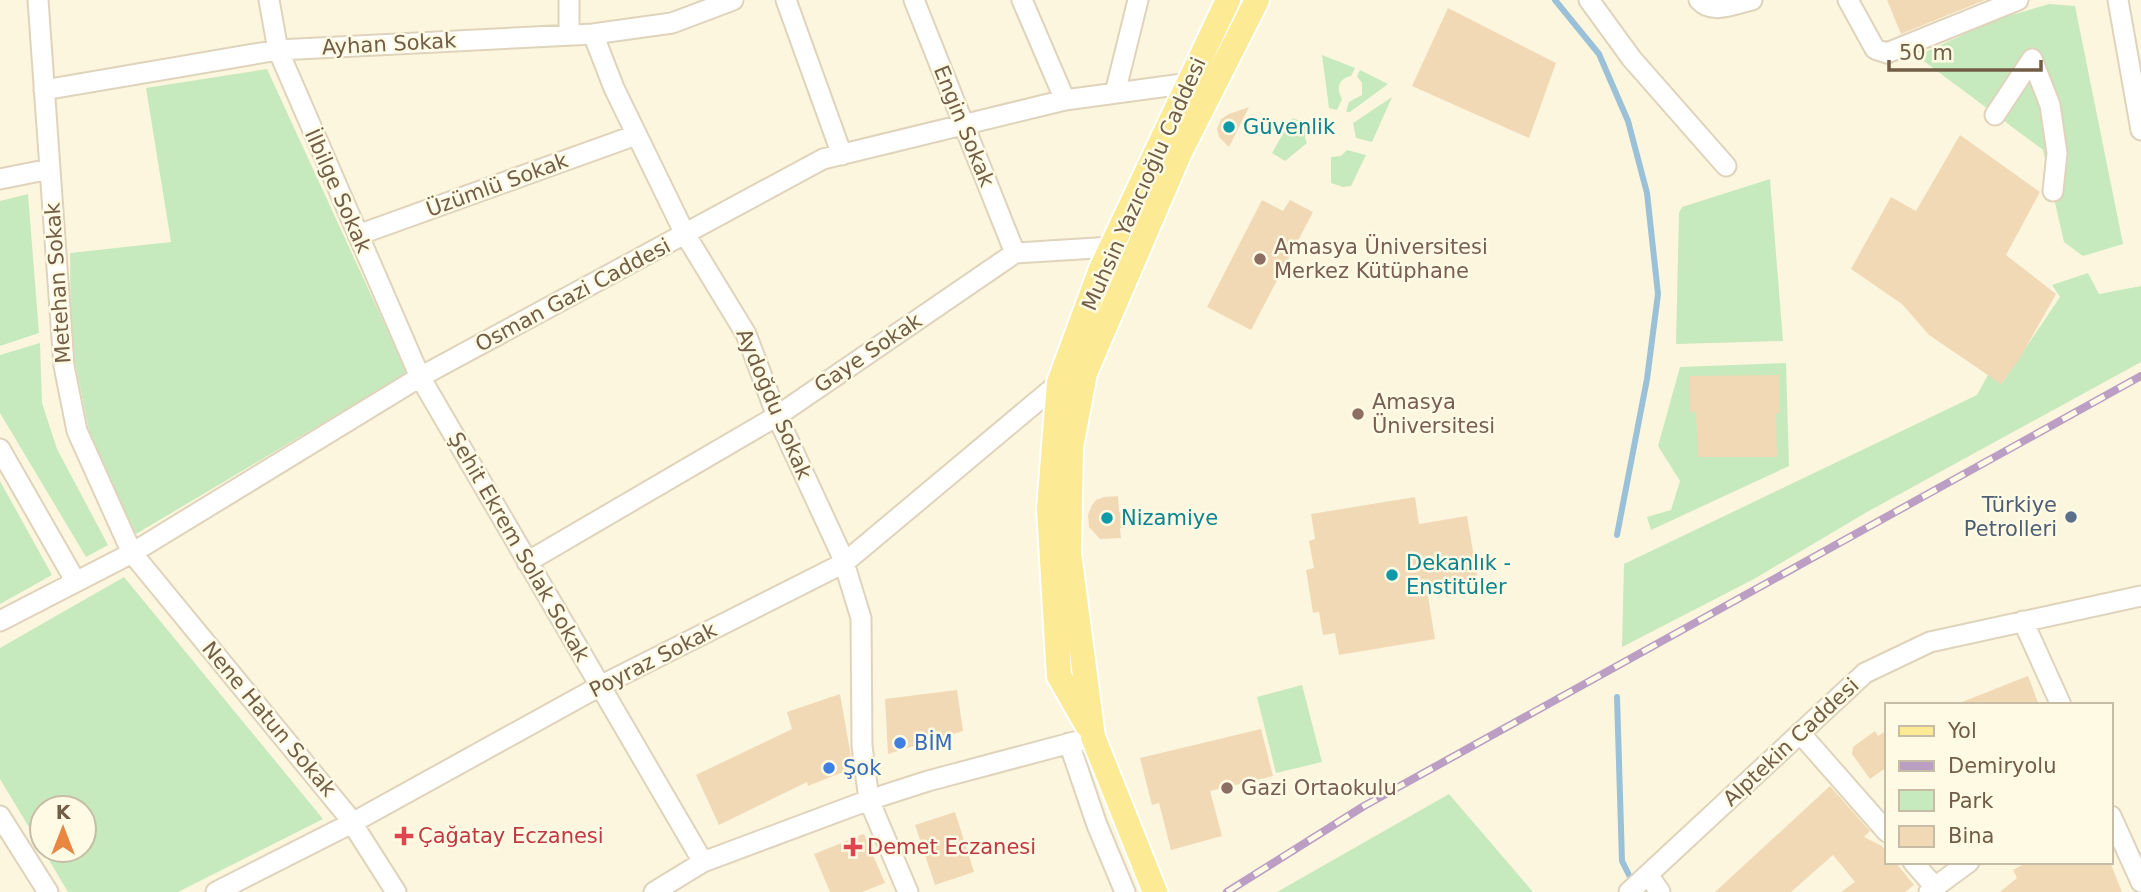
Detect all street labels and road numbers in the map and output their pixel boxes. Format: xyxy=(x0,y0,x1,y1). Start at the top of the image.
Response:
street label: Ayhan Sokak xyxy=(321,28,458,60)
street label: Muhsin Yazıcıoğlu Caddesi xyxy=(1077,54,1211,314)
street label: Engin Sokak xyxy=(929,62,1000,191)
street label: İlbilge Sokak xyxy=(300,125,377,257)
street label: Üzümlü Sokak xyxy=(423,147,572,222)
street label: Metehan Sokak xyxy=(40,201,76,364)
street label: Osman Gazi Caddesi xyxy=(471,233,675,357)
street label: Gaye Sokak xyxy=(810,308,927,398)
street label: Aydoğdu Sokak xyxy=(731,325,817,484)
street label: Şehit Ekrem Solak Sokak xyxy=(443,428,595,667)
street label: Poyraz Sokak xyxy=(585,617,721,702)
street label: Nene Hatun Sokak xyxy=(197,637,341,802)
street label: Alptekin Caddesi xyxy=(1718,673,1864,811)

